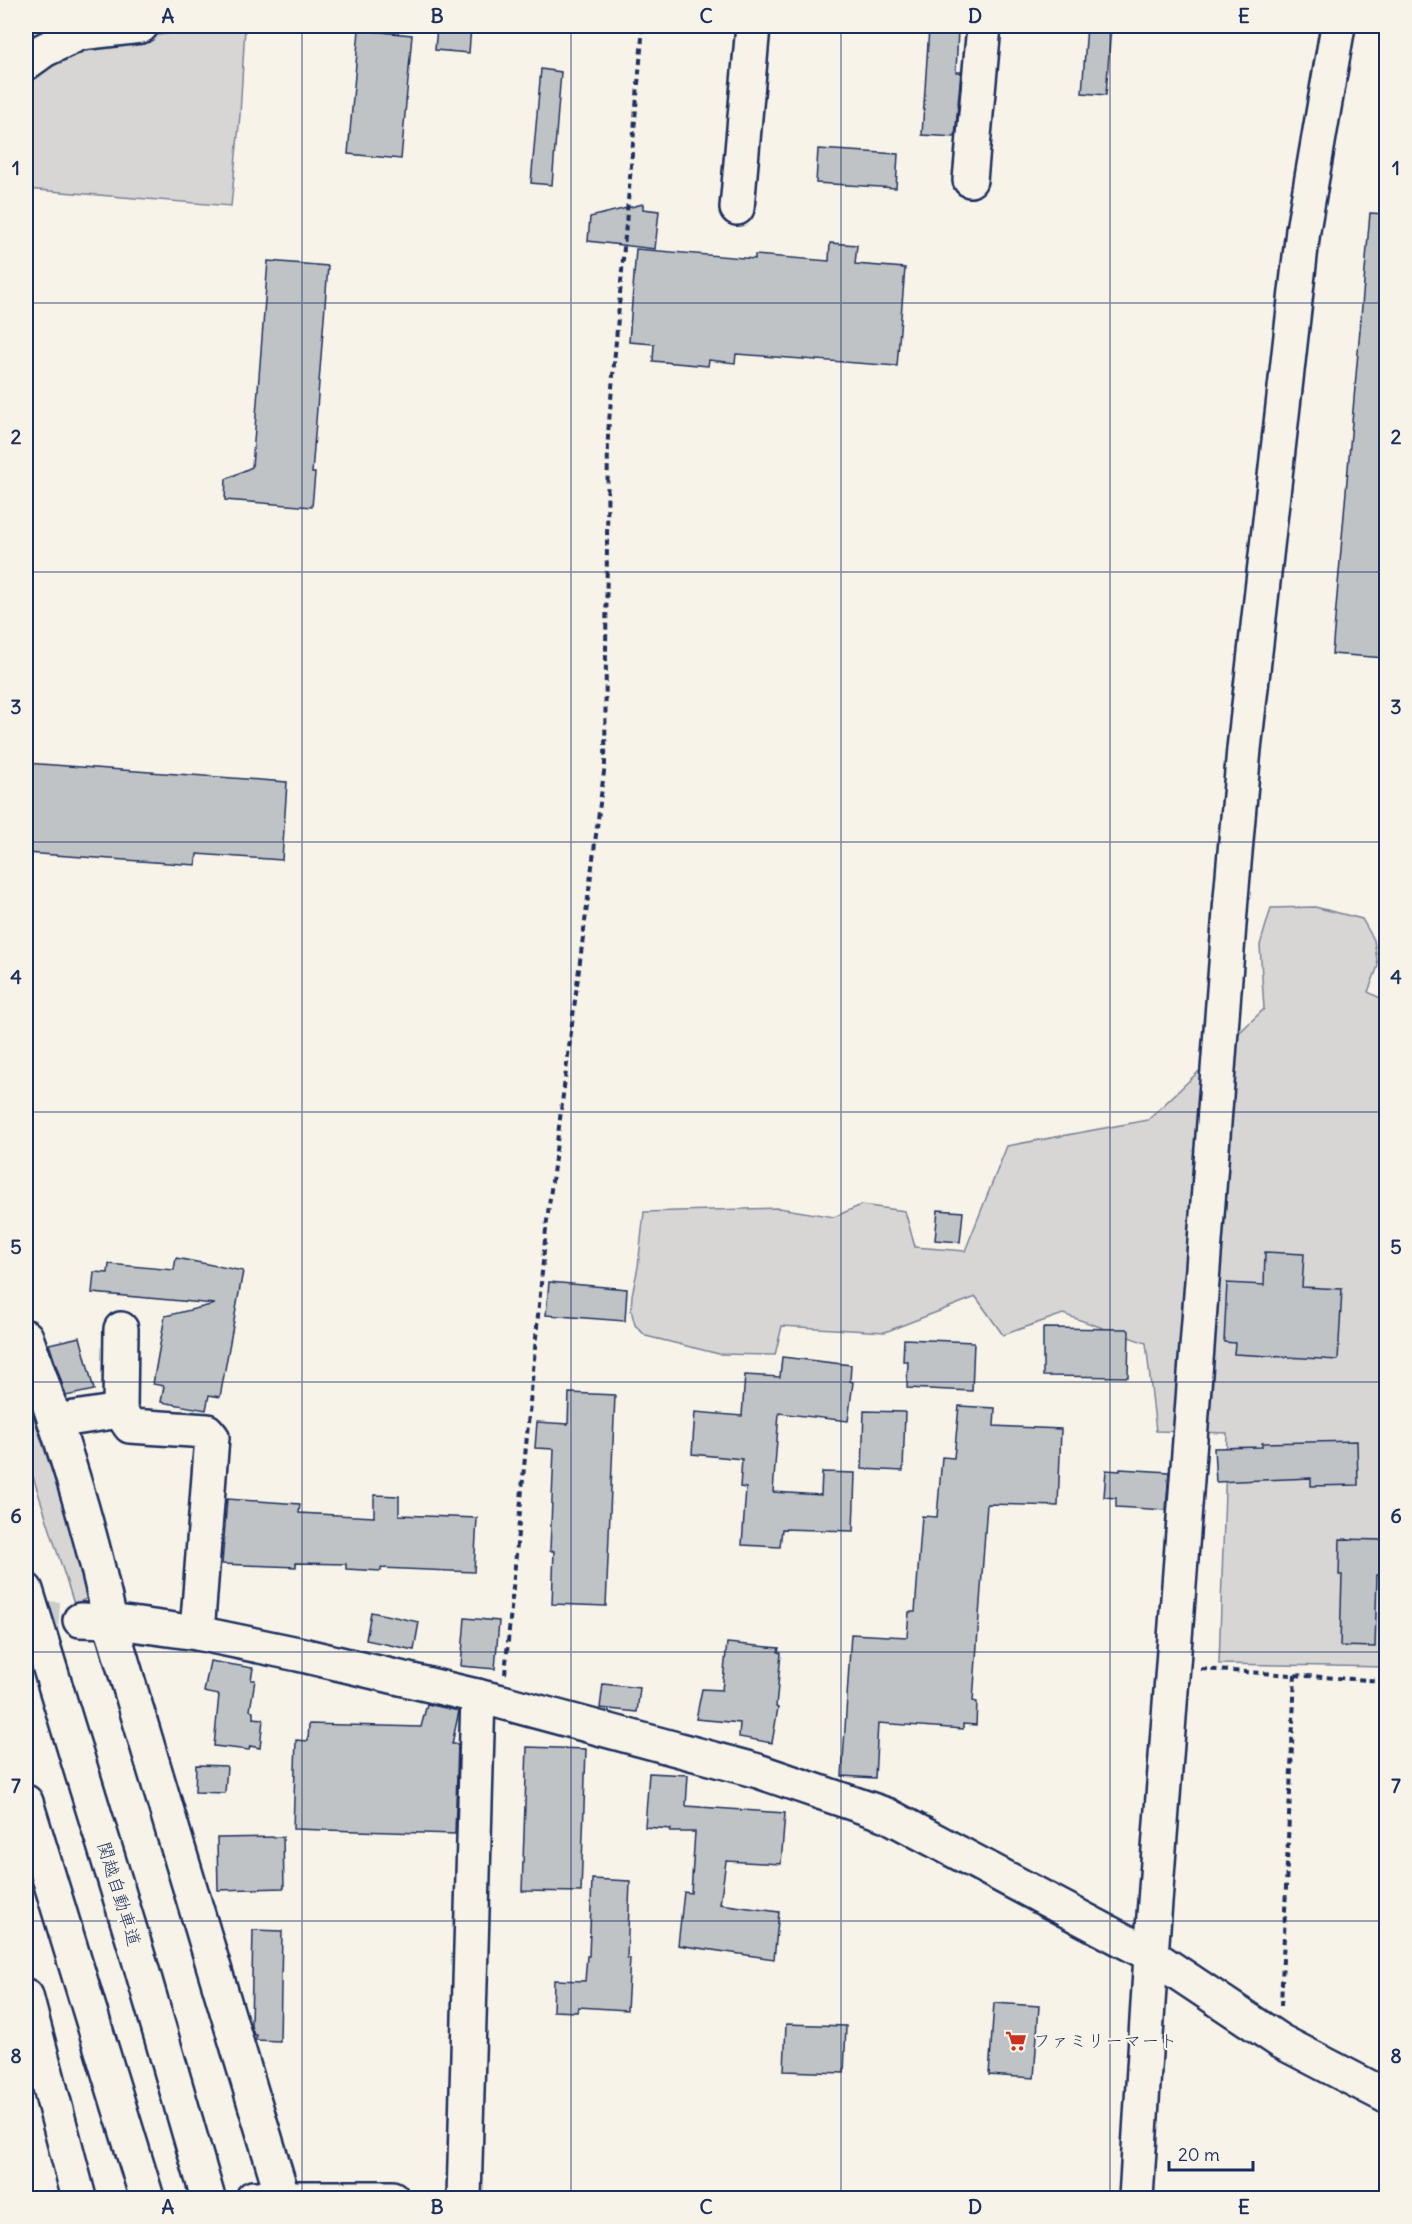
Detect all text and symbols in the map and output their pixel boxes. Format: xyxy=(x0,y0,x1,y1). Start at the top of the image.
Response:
text: A xyxy=(162,3,175,28)
text: B xyxy=(430,3,444,28)
text: C xyxy=(699,3,713,28)
text: D xyxy=(968,3,982,28)
text: E xyxy=(1238,3,1250,28)
text: 1 xyxy=(12,155,20,180)
text: 1 xyxy=(1392,155,1400,180)
text: 2 xyxy=(11,424,22,449)
text: 2 xyxy=(1391,424,1402,449)
text: 3 xyxy=(10,694,22,719)
text: 3 xyxy=(1390,694,1402,719)
text: 4 xyxy=(10,964,22,989)
text: 4 xyxy=(1390,964,1402,989)
text: 5 xyxy=(10,1234,22,1259)
text: 5 xyxy=(1390,1234,1402,1259)
text: 6 xyxy=(10,1503,22,1528)
text: 6 xyxy=(1390,1503,1402,1528)
text: 7 xyxy=(11,1773,21,1798)
text: 7 xyxy=(1391,1773,1401,1798)
street label: 関越自動車道 xyxy=(93,1839,146,1949)
supermarket icon: ファミリーマート xyxy=(1004,2029,1028,2053)
place label: ファミリーマート xyxy=(1033,2029,1177,2052)
text: 8 xyxy=(10,2043,22,2068)
text: 8 xyxy=(1390,2043,1402,2068)
scale bar xyxy=(1169,2134,1253,2172)
text: 20 m xyxy=(1178,2143,1220,2166)
text: A xyxy=(162,2194,175,2219)
text: B xyxy=(430,2194,444,2219)
text: C xyxy=(699,2194,713,2219)
text: D xyxy=(968,2194,982,2219)
text: E xyxy=(1238,2194,1250,2219)

